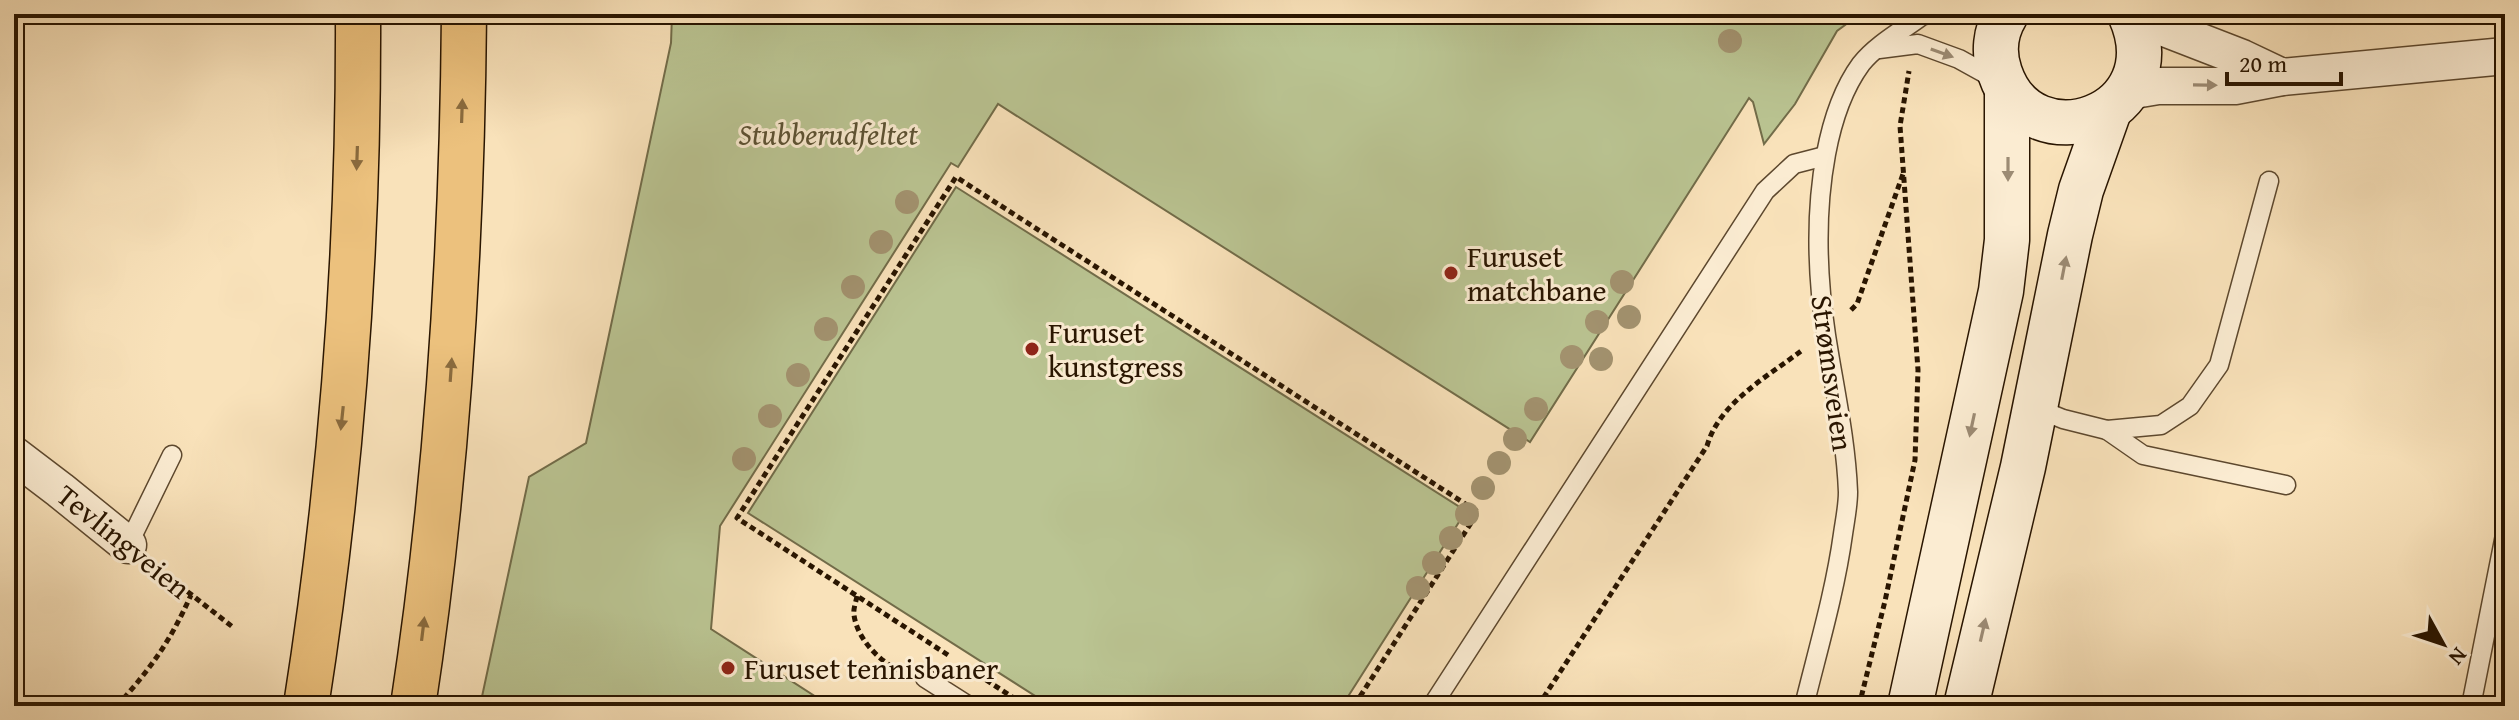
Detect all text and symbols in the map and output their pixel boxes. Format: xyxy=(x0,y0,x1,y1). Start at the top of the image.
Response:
scale bar xyxy=(2227,36,2341,86)
text: 20 m xyxy=(2239,46,2287,81)
one-way arrow xyxy=(1930,47,1954,59)
one-way arrow xyxy=(2193,79,2218,92)
one-way arrow xyxy=(455,98,468,123)
park label: Stubberudfeltet xyxy=(738,112,918,156)
one-way arrow xyxy=(350,146,363,171)
one-way arrow xyxy=(2002,157,2014,182)
place label: Furuset matchbane xyxy=(1467,234,1607,312)
one-way arrow xyxy=(2058,256,2071,281)
marker: Furuset matchbane xyxy=(1442,264,1460,282)
street label: Strømsveien xyxy=(1800,292,1866,454)
place label: Furuset kunstgress xyxy=(1048,310,1184,388)
marker: Furuset kunstgress xyxy=(1023,340,1041,358)
one-way arrow xyxy=(445,357,458,382)
one-way arrow xyxy=(335,405,348,430)
one-way arrow xyxy=(1965,413,1978,438)
street label: Tevlingveien xyxy=(48,473,200,609)
north arrow xyxy=(2403,604,2483,684)
one-way arrow xyxy=(417,616,430,641)
one-way arrow xyxy=(1977,617,1990,642)
text: N xyxy=(2441,641,2475,673)
place label: Furuset tennisbaner xyxy=(744,646,998,690)
marker: Furuset tennisbaner xyxy=(719,659,737,677)

